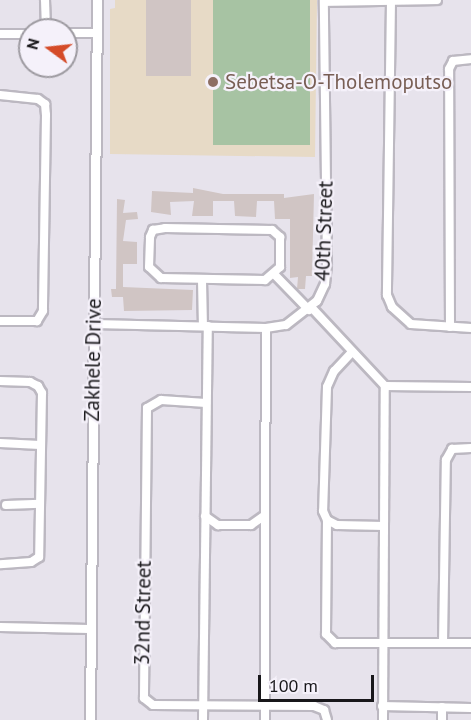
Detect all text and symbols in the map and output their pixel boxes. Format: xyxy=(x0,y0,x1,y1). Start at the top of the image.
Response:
north arrow xyxy=(18,18,78,78)
text: N xyxy=(22,36,44,52)
place label: Sebetsa-O-Tholemoputso xyxy=(225,69,452,95)
marker: Sebetsa-O-Tholemoputso xyxy=(206,75,220,89)
street label: 40th Street xyxy=(310,180,338,282)
street label: Zakhele Drive xyxy=(79,298,107,422)
street label: 32nd Street xyxy=(129,560,157,666)
scale bar xyxy=(261,663,376,701)
text: 100 m xyxy=(269,674,318,697)

